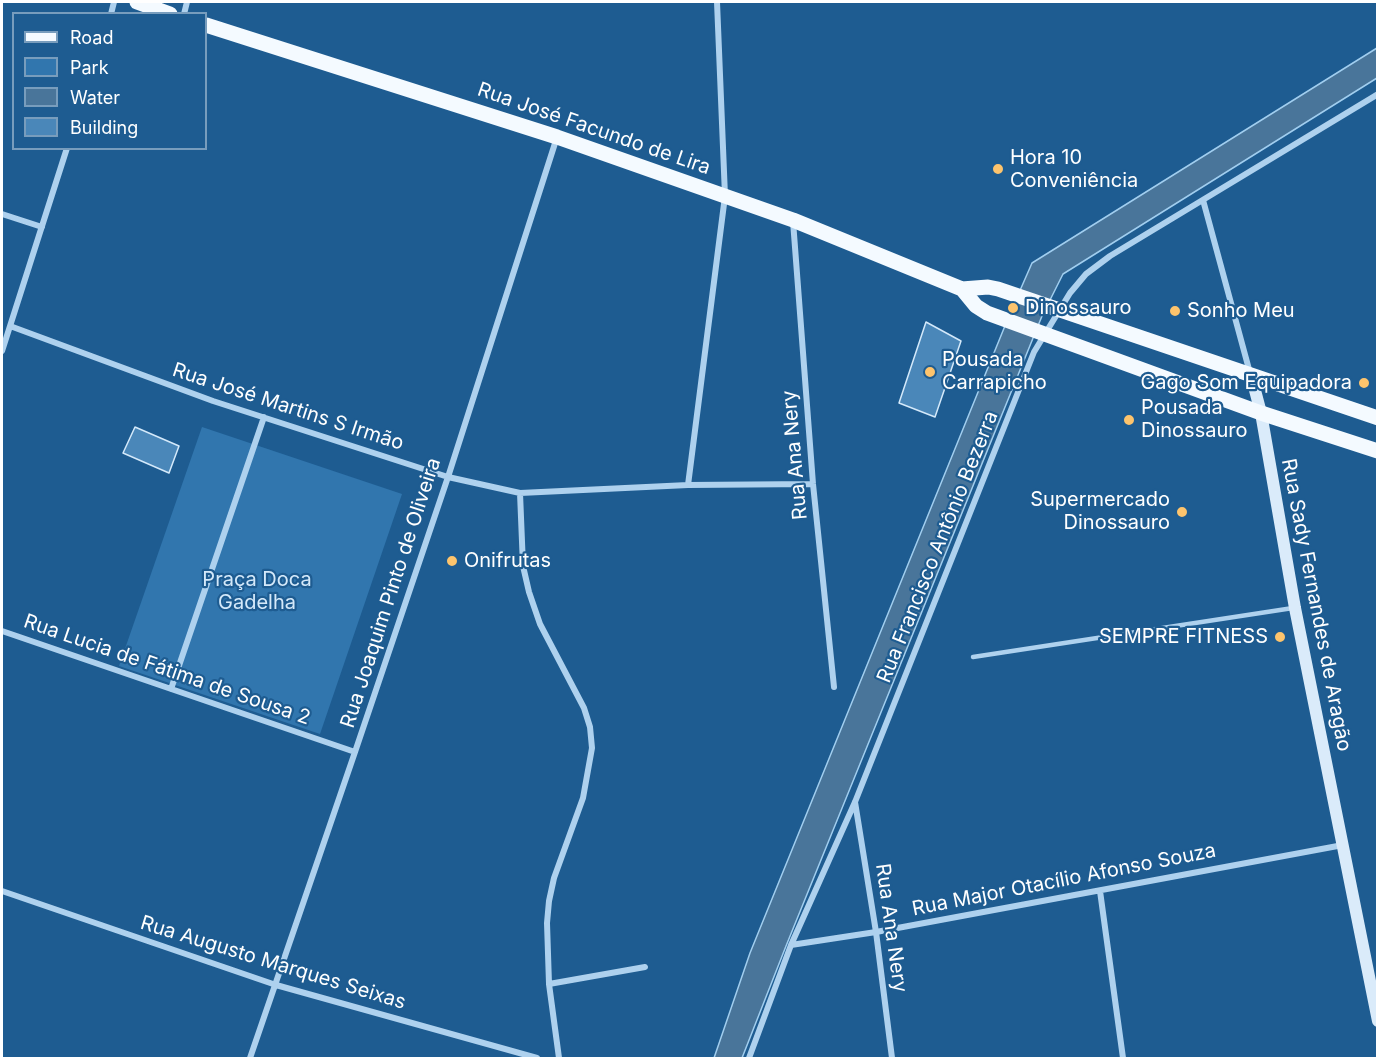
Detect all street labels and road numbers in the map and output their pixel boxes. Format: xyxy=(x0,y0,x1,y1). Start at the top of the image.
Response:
street label: Rua José Facundo de Lira xyxy=(474,78,714,180)
street label: Rua José Martins S Irmão xyxy=(169,358,407,456)
street label: Rua Ana Nery xyxy=(777,389,813,521)
street label: Rua Francisco Antônio Bezerra xyxy=(872,408,1004,686)
street label: Rua Joaquim Pinto de Oliveira xyxy=(336,455,446,731)
street label: Rua Sady Fernandes de Aragão xyxy=(1276,457,1356,753)
street label: Rua Lucia de Fátima de Sousa 2 xyxy=(21,610,313,730)
street label: Rua Major Otacílio Afonso Souza xyxy=(910,839,1218,921)
street label: Rua Ana Nery xyxy=(870,862,912,994)
street label: Rua Augusto Marques Seixas xyxy=(137,911,409,1015)

